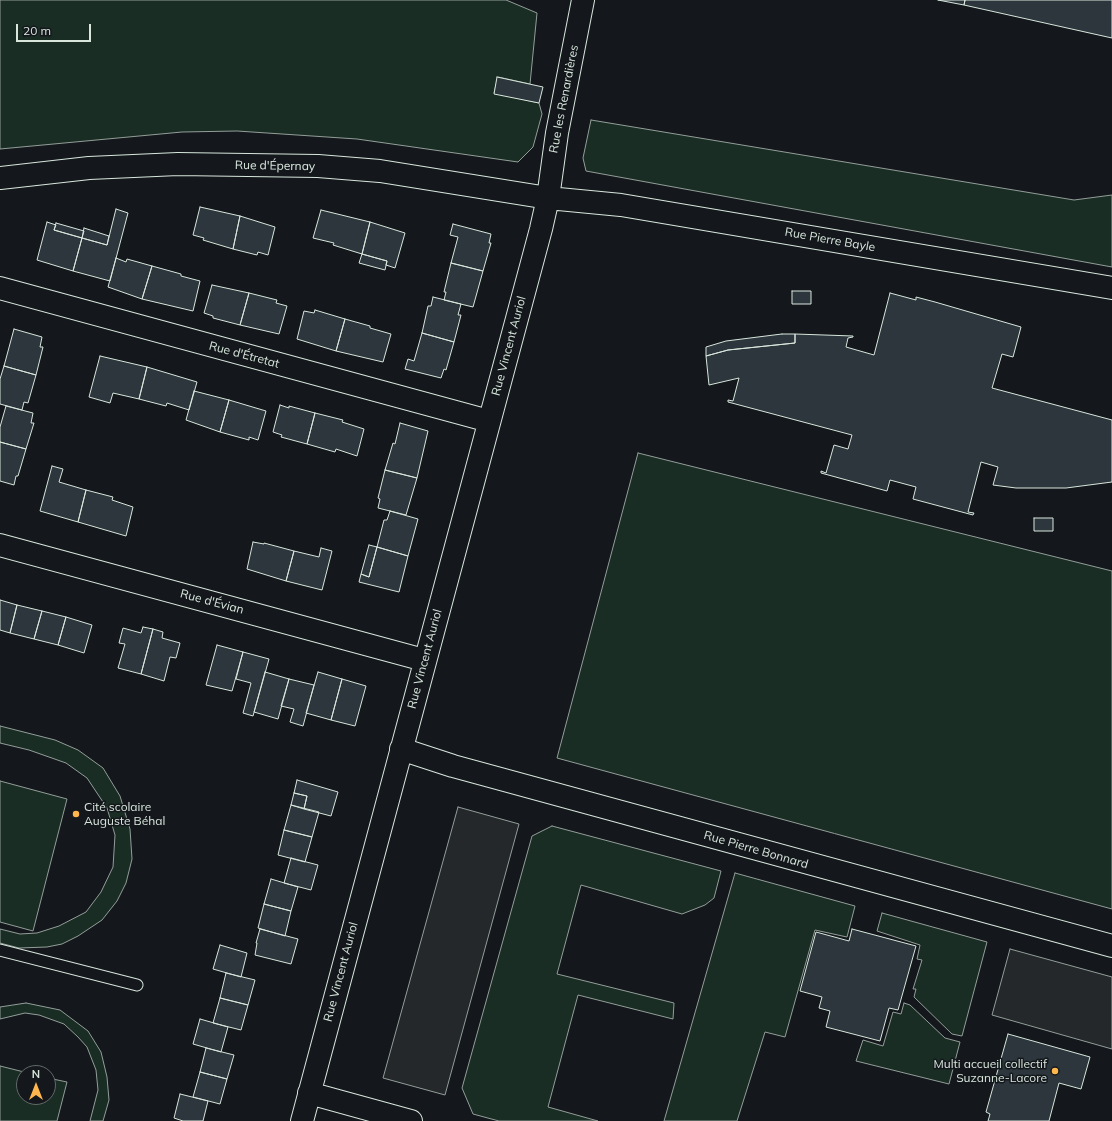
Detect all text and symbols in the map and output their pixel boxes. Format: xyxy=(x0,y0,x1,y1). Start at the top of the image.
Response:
scale bar xyxy=(18,16,93,42)
text: 20 m xyxy=(23,23,51,38)
street label: Rue les Renardières xyxy=(546,44,582,154)
street label: Rue d'Épernay xyxy=(235,158,315,174)
street label: Rue Pierre Bayle xyxy=(784,225,876,255)
street label: Rue Vincent Auriol xyxy=(489,295,529,397)
street label: Rue d'Étretat xyxy=(207,339,281,371)
street label: Rue d'Évian xyxy=(179,587,245,617)
street label: Rue Vincent Auriol xyxy=(405,608,445,710)
place label: Cité scolaire Auguste Béhal xyxy=(84,800,165,828)
marker: Cité scolaire Auguste Béhal xyxy=(71,809,81,819)
street label: Rue Pierre Bonnard xyxy=(702,828,810,872)
street label: Rue Vincent Auriol xyxy=(321,921,361,1023)
place label: Multi accueil collectif Suzanne-Lacore xyxy=(934,1057,1047,1085)
north arrow xyxy=(16,1065,56,1105)
marker: Multi accueil collectif Suzanne-Lacore xyxy=(1050,1066,1060,1076)
text: N xyxy=(32,1067,40,1081)

